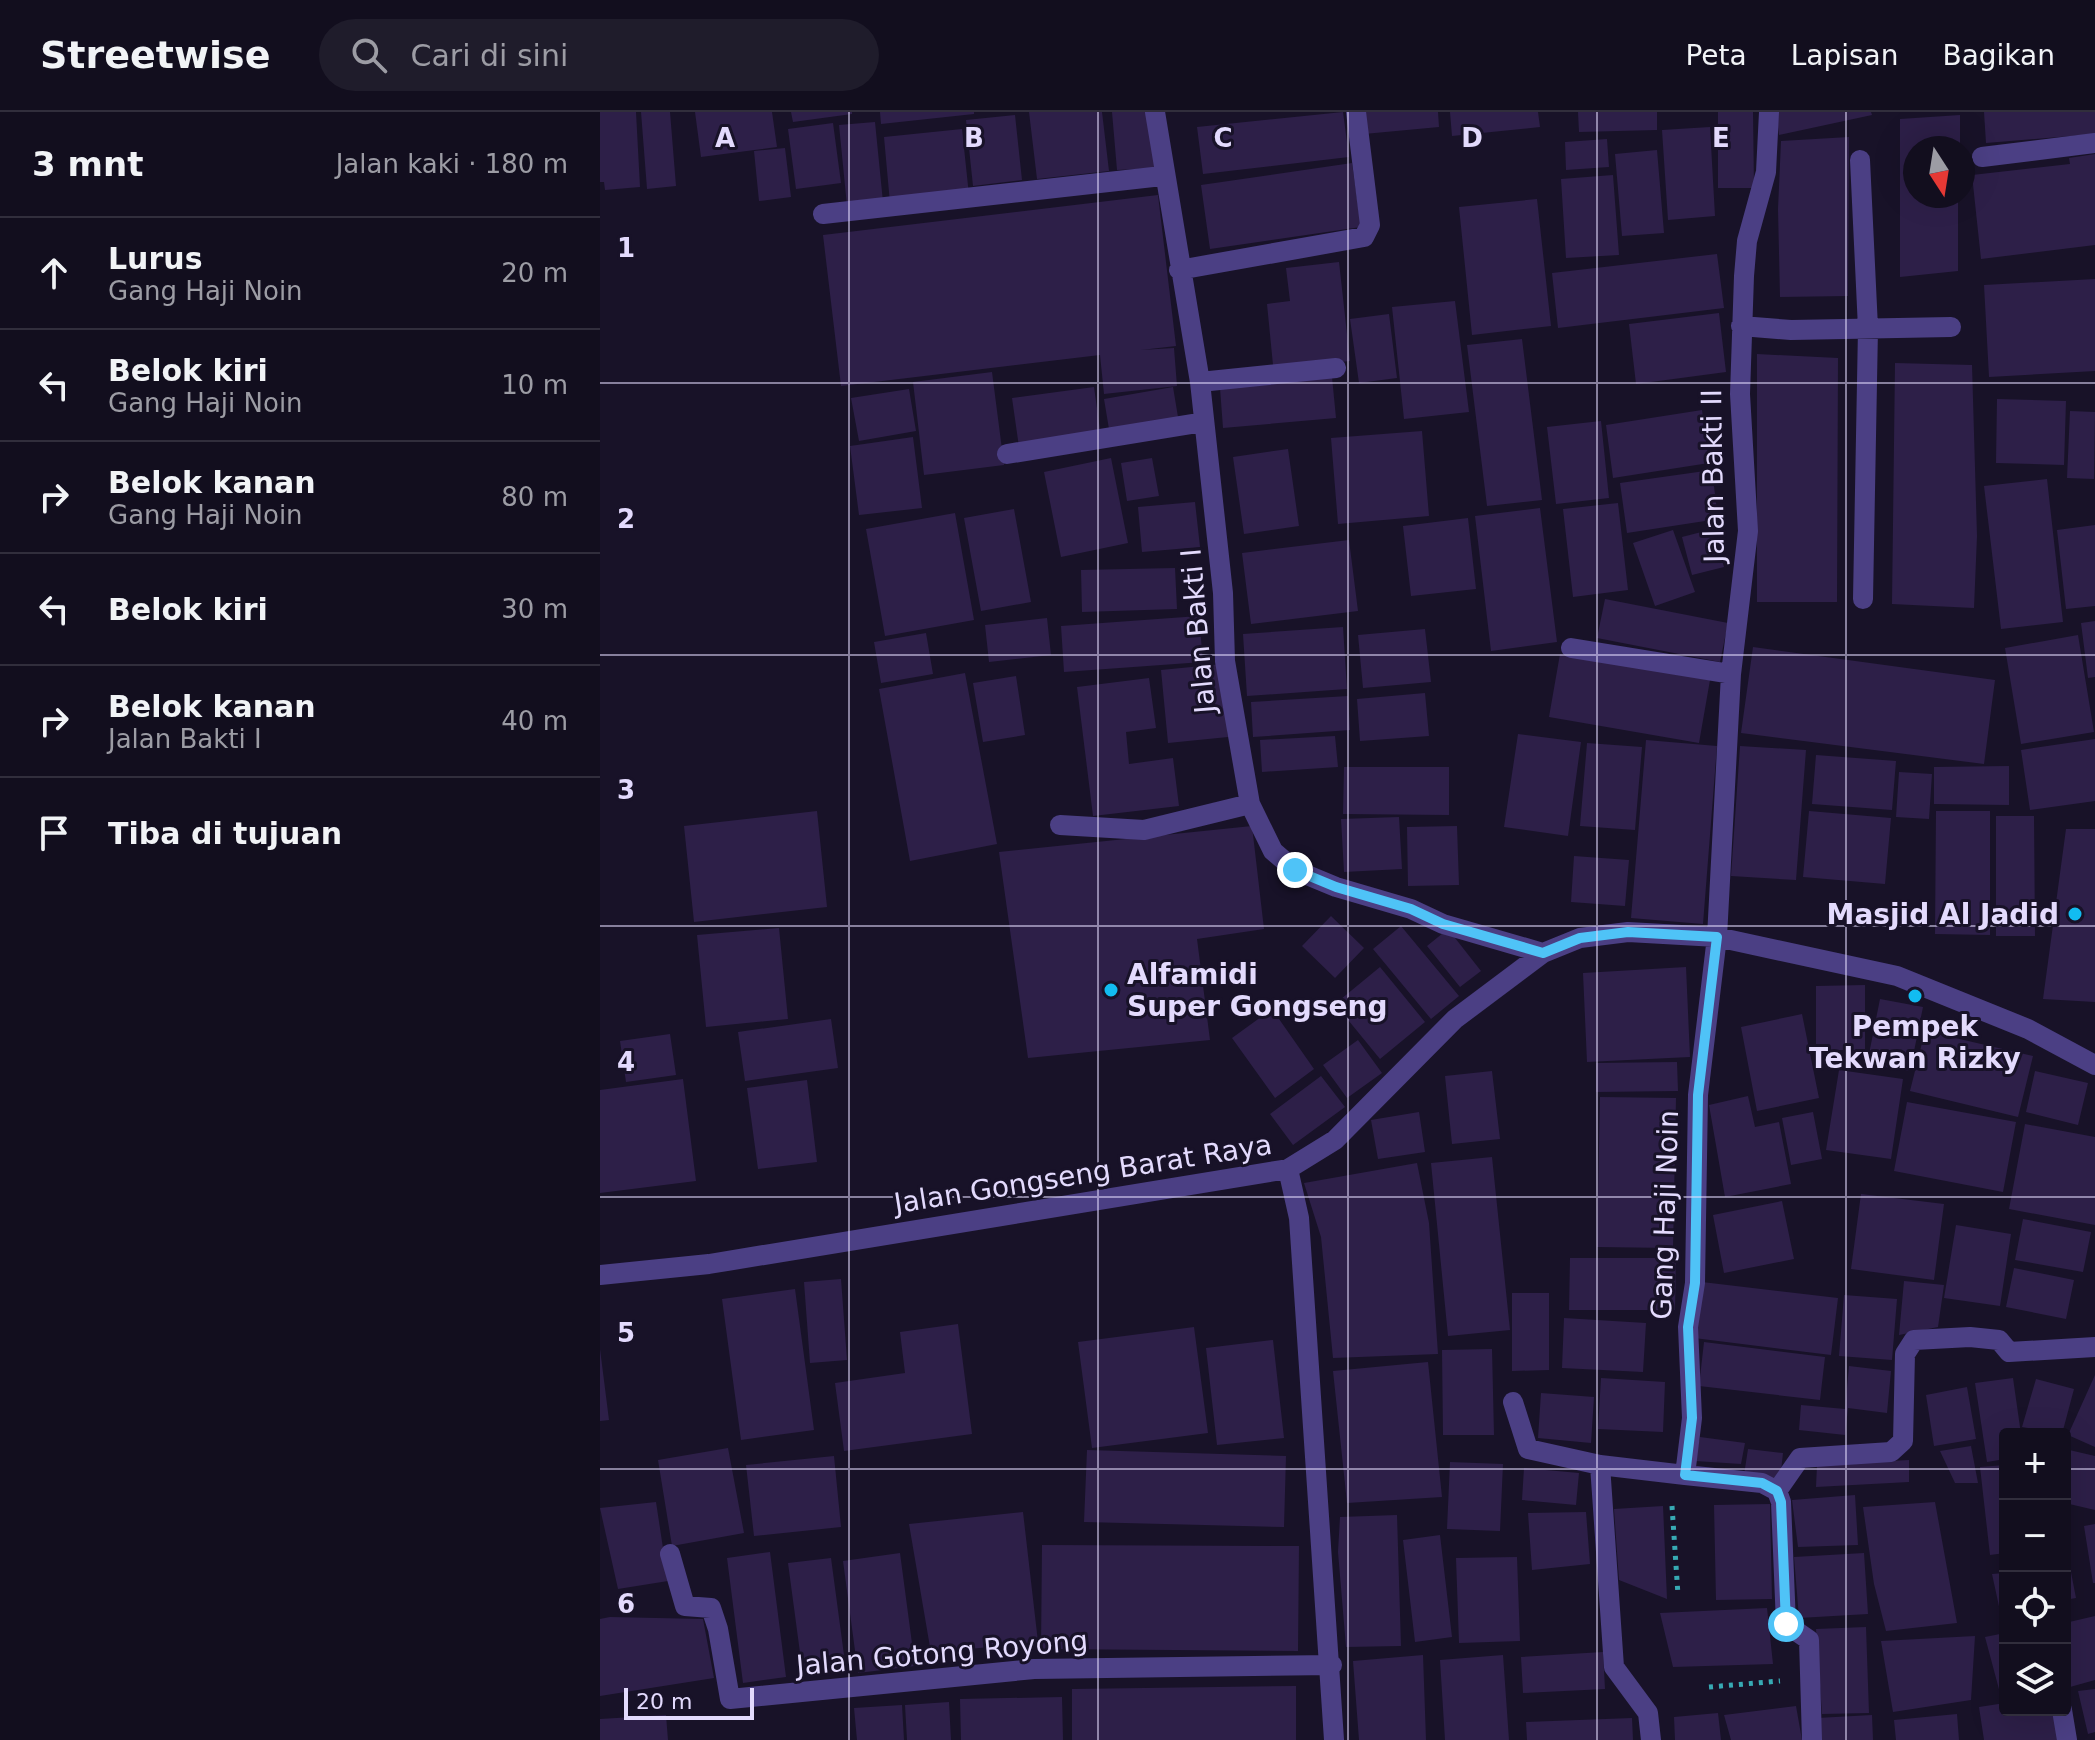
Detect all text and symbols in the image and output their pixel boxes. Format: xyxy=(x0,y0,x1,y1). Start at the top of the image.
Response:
search box xyxy=(319,19,879,91)
text: Streetwise xyxy=(40,33,271,77)
icon: search xyxy=(347,33,391,77)
text: Cari di sini xyxy=(411,38,568,73)
text: Peta xyxy=(1685,39,1747,72)
text: Lapisan xyxy=(1791,39,1898,72)
text: Bagikan xyxy=(1942,39,2055,72)
text: A xyxy=(715,123,735,153)
text: B xyxy=(964,123,984,153)
text: C xyxy=(1213,123,1233,153)
text: D xyxy=(1461,123,1483,153)
text: E xyxy=(1712,123,1730,153)
north arrow xyxy=(1903,136,1975,208)
text: 3 mnt xyxy=(32,144,143,184)
text: Jalan kaki · 180 m xyxy=(336,149,568,179)
text: 1 xyxy=(617,233,635,263)
text: Lurus xyxy=(108,241,202,276)
icon: ahead xyxy=(32,251,76,295)
text: 20 m xyxy=(501,258,568,288)
text: Gang Haji Noin xyxy=(108,276,303,306)
text: Belok kiri xyxy=(108,353,268,388)
icon: left xyxy=(32,363,76,407)
text: 10 m xyxy=(501,370,568,400)
text: Gang Haji Noin xyxy=(108,388,303,418)
street label: Jalan Bakti II xyxy=(1695,389,1731,565)
text: Belok kanan xyxy=(108,465,316,500)
icon: right xyxy=(32,475,76,519)
text: 80 m xyxy=(501,482,568,512)
text: Gang Haji Noin xyxy=(108,500,303,530)
text: 2 xyxy=(617,504,635,534)
street label: Jalan Bakti I xyxy=(1174,547,1222,717)
icon: left xyxy=(32,587,76,631)
text: Belok kiri xyxy=(108,592,268,627)
text: 30 m xyxy=(501,594,568,624)
text: Belok kanan xyxy=(108,689,316,724)
icon: right xyxy=(32,699,76,743)
text: 40 m xyxy=(501,706,568,736)
text: Jalan Bakti I xyxy=(108,724,262,754)
text: 3 xyxy=(617,775,635,805)
icon: arrive xyxy=(32,811,76,855)
text: Tiba di tujuan xyxy=(108,816,342,851)
route end xyxy=(1277,852,1313,888)
place label: Masjid Al Jadid xyxy=(1827,898,2059,931)
marker: Masjid Al Jadid xyxy=(2066,905,2084,923)
place label: Alfamidi Super Gongseng xyxy=(1127,958,1388,1023)
marker: Alfamidi Super Gongseng xyxy=(1102,981,1120,999)
marker: Pempek Tekwan Rizky xyxy=(1906,987,1924,1005)
place label: Pempek Tekwan Rizky xyxy=(1809,1010,2021,1075)
text: 4 xyxy=(617,1047,635,1077)
street label: Gang Haji Noin xyxy=(1645,1110,1685,1320)
street label: Jalan Gongseng Barat Raya xyxy=(890,1128,1274,1221)
text: 5 xyxy=(617,1318,635,1348)
map controls xyxy=(1999,1428,2071,1716)
button: + xyxy=(1999,1428,2071,1500)
button: − xyxy=(1999,1500,2071,1572)
button: locate xyxy=(1999,1572,2071,1644)
text: 6 xyxy=(617,1589,635,1619)
route start xyxy=(1768,1606,1804,1642)
street label: Jalan Gotong Royong xyxy=(793,1624,1089,1682)
button: layers xyxy=(1999,1644,2071,1716)
scale bar xyxy=(624,1684,754,1720)
text: 20 m xyxy=(636,1689,692,1714)

